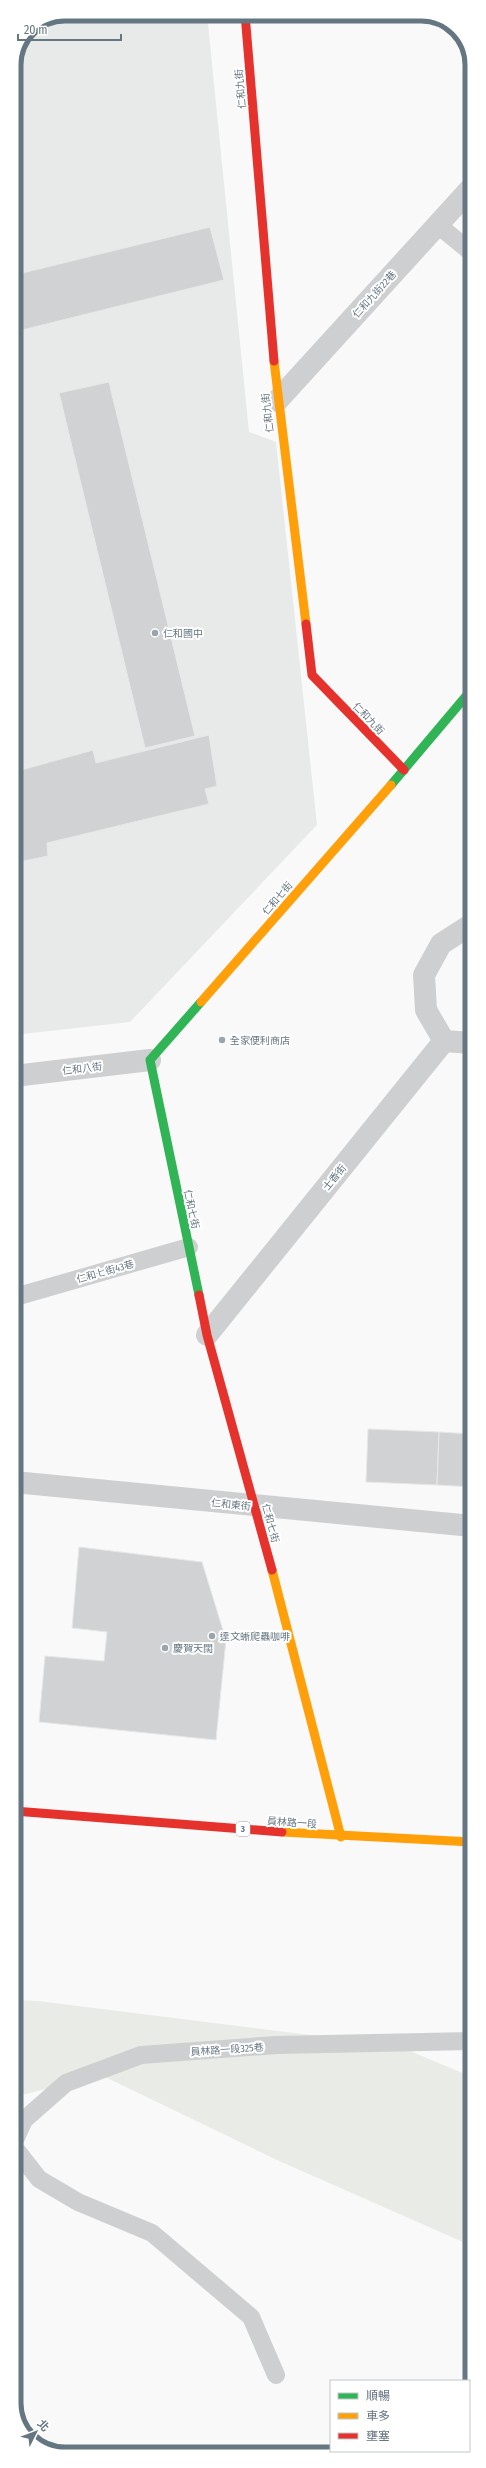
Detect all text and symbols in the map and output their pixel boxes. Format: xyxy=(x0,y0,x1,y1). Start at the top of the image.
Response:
scale bar xyxy=(18,16,121,42)
text: 20 m xyxy=(24,23,48,37)
street label: 仁和九街 xyxy=(233,68,249,109)
street label: 仁和九街22巷 xyxy=(351,269,399,321)
street label: 仁和九街 xyxy=(260,392,276,433)
marker: 仁和國中 xyxy=(150,628,160,638)
place label: 仁和國中 xyxy=(163,628,203,640)
street label: 仁和九街 xyxy=(350,700,386,737)
street label: 仁和七街 xyxy=(260,880,295,918)
marker: 全家便利商店 xyxy=(217,1035,227,1045)
place label: 全家便利商店 xyxy=(230,1035,290,1047)
street label: 仁和八街 xyxy=(62,1061,103,1077)
street label: 士香街 xyxy=(321,1162,349,1193)
street label: 仁和七街 xyxy=(181,1188,201,1230)
street label: 仁和七街43巷 xyxy=(75,1258,135,1286)
street label: 仁和東街 xyxy=(210,1497,251,1513)
street label: 仁和七街 xyxy=(259,1502,281,1544)
marker: 達文蜥爬蟲咖啡 xyxy=(207,1631,217,1641)
place label: 達文蜥爬蟲咖啡 xyxy=(220,1631,290,1643)
marker: 慶賀天闊 xyxy=(160,1643,170,1653)
place label: 慶賀天闊 xyxy=(173,1643,213,1655)
street label: 員林路一段 xyxy=(267,1815,317,1831)
road number: 3 xyxy=(236,1822,250,1836)
street label: 員林路一段325巷 xyxy=(190,2041,264,2059)
legend xyxy=(330,2380,470,2452)
text: 順暢 xyxy=(366,2389,390,2403)
text: 車多 xyxy=(366,2409,390,2423)
north arrow xyxy=(16,2412,56,2452)
text: 北 xyxy=(35,2417,52,2434)
text: 壅塞 xyxy=(366,2429,390,2443)

